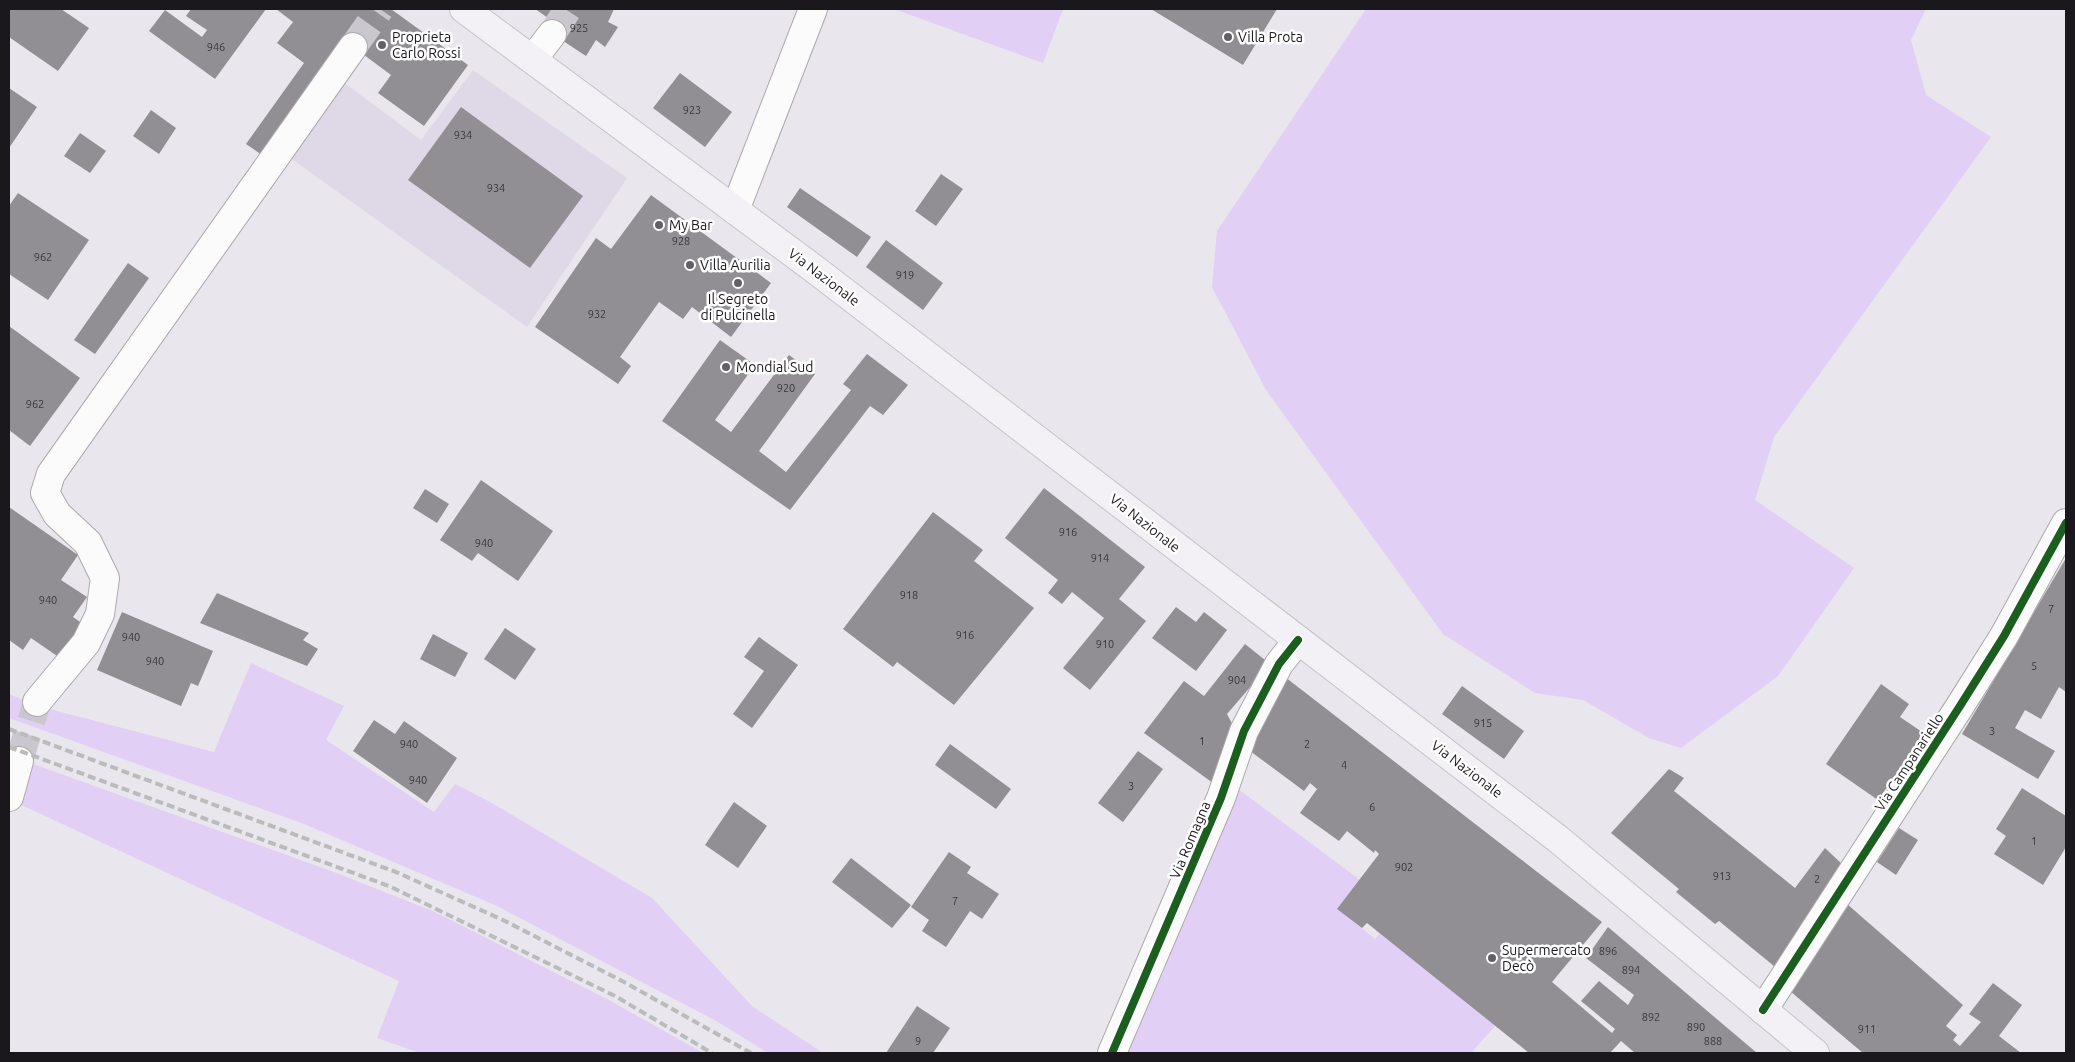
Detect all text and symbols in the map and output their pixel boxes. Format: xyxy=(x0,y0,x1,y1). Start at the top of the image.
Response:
house number: 925 xyxy=(570,22,588,34)
place label: Proprieta Carlo Rossi xyxy=(392,29,461,61)
place label: Villa Prota xyxy=(1238,29,1303,45)
marker: Villa Prota xyxy=(1222,31,1234,43)
marker: Proprieta Carlo Rossi xyxy=(376,39,388,51)
house number: 946 xyxy=(207,41,225,53)
house number: 923 xyxy=(683,104,701,116)
house number: 934 xyxy=(454,129,472,141)
house number: 934 xyxy=(487,182,505,194)
place label: My Bar xyxy=(669,217,713,233)
marker: My Bar xyxy=(653,219,665,231)
house number: 928 xyxy=(672,235,690,247)
street label: Via Nazionale xyxy=(785,245,863,309)
house number: 962 xyxy=(34,251,52,263)
place label: Villa Aurilia xyxy=(700,257,771,273)
marker: Villa Aurilia xyxy=(684,259,696,271)
house number: 919 xyxy=(896,269,914,281)
marker: Il Segreto di Pulcinella xyxy=(732,277,744,289)
place label: Il Segreto di Pulcinella xyxy=(700,291,776,323)
house number: 932 xyxy=(588,308,606,320)
place label: Mondial Sud xyxy=(736,359,814,375)
marker: Mondial Sud xyxy=(720,361,732,373)
house number: 920 xyxy=(777,382,795,394)
house number: 962 xyxy=(26,398,44,410)
street label: Via Nazionale xyxy=(1107,491,1183,555)
house number: 916 xyxy=(1059,526,1077,538)
house number: 940 xyxy=(475,537,493,549)
house number: 914 xyxy=(1091,552,1109,564)
house number: 918 xyxy=(900,589,918,601)
house number: 940 xyxy=(39,594,57,606)
house number: 7 xyxy=(2048,603,2054,615)
house number: 916 xyxy=(956,629,974,641)
house number: 940 xyxy=(122,631,140,643)
house number: 910 xyxy=(1096,638,1114,650)
house number: 940 xyxy=(146,655,164,667)
house number: 5 xyxy=(2031,660,2037,672)
house number: 904 xyxy=(1228,674,1246,686)
street label: Via Campanariello xyxy=(1871,710,1947,814)
house number: 915 xyxy=(1474,717,1492,729)
house number: 3 xyxy=(1989,725,1995,737)
house number: 1 xyxy=(1199,735,1205,747)
street label: Via Nazionale xyxy=(1428,737,1506,801)
house number: 940 xyxy=(400,738,418,750)
house number: 2 xyxy=(1304,738,1310,750)
house number: 4 xyxy=(1341,759,1347,771)
house number: 940 xyxy=(409,774,427,786)
house number: 3 xyxy=(1128,780,1134,792)
street label: Via Romagna xyxy=(1167,799,1213,881)
house number: 6 xyxy=(1369,801,1375,813)
house number: 1 xyxy=(2031,835,2037,847)
house number: 902 xyxy=(1395,861,1413,873)
house number: 913 xyxy=(1713,870,1731,882)
house number: 2 xyxy=(1814,873,1820,885)
house number: 7 xyxy=(952,895,958,907)
place label: Supermercato Decò xyxy=(1502,942,1591,974)
house number: 896 xyxy=(1599,945,1617,957)
marker: Supermercato Decò xyxy=(1486,952,1498,964)
house number: 894 xyxy=(1622,964,1640,976)
house number: 892 xyxy=(1642,1011,1660,1023)
house number: 890 xyxy=(1687,1021,1705,1033)
house number: 911 xyxy=(1858,1023,1876,1035)
house number: 9 xyxy=(915,1035,921,1047)
house number: 888 xyxy=(1704,1035,1722,1047)

